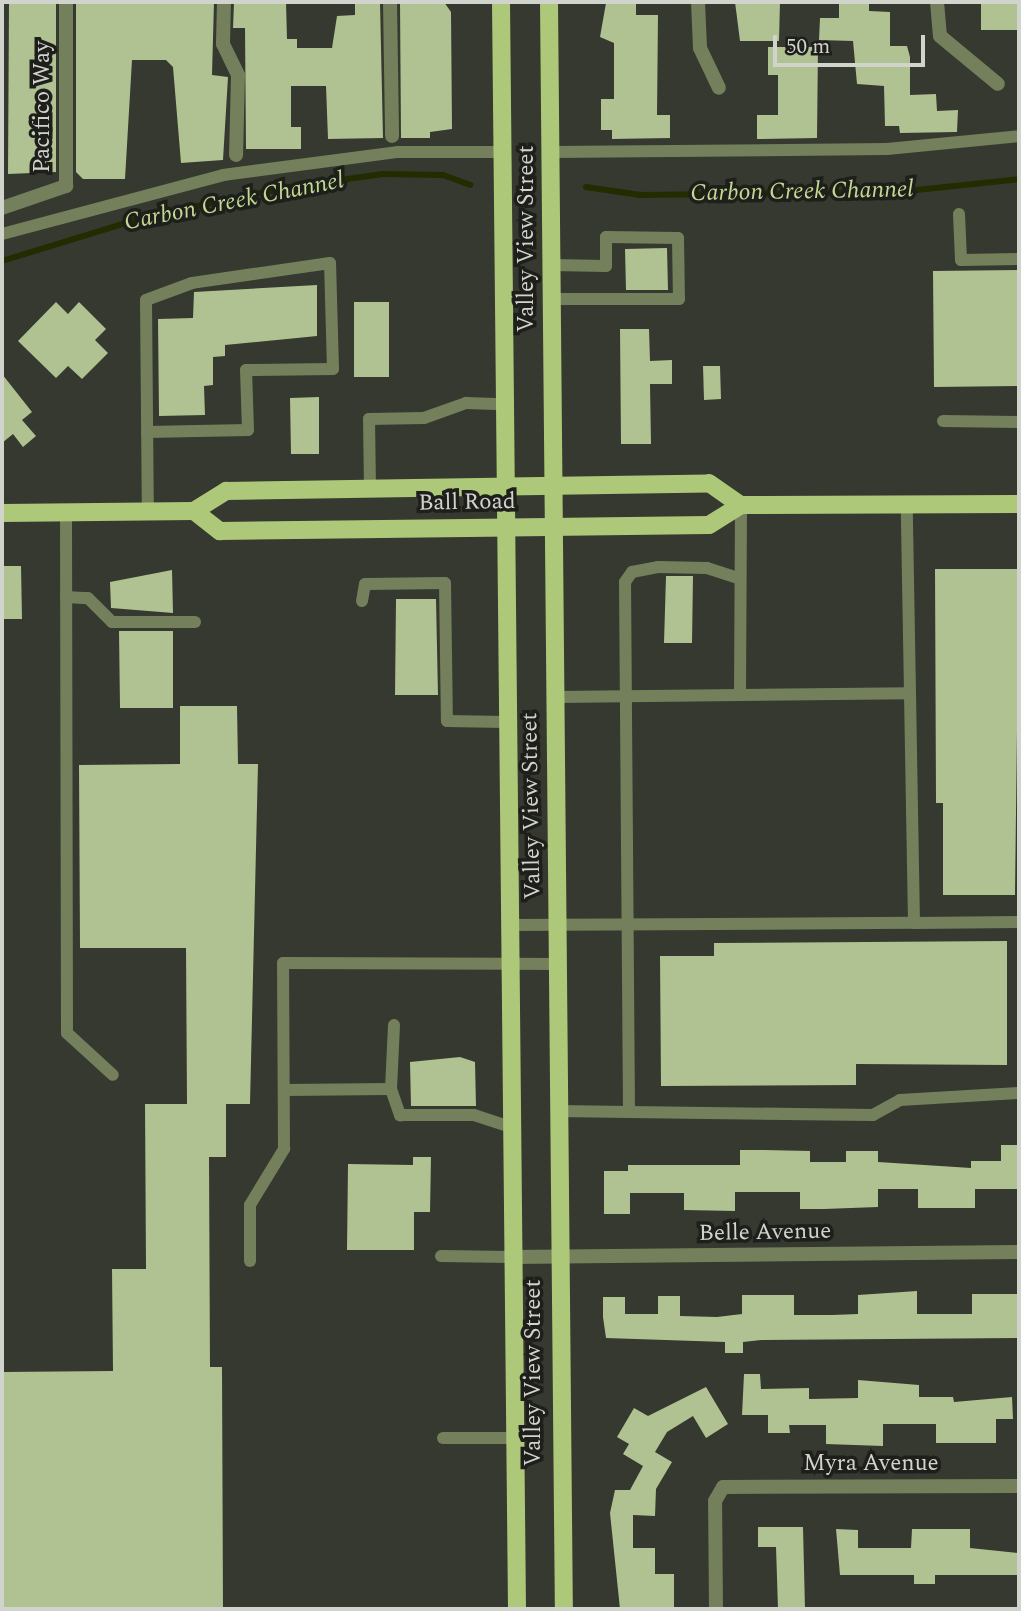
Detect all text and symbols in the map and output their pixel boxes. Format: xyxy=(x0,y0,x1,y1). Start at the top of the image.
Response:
scale bar xyxy=(776,21,928,65)
text: 50 m xyxy=(786,31,830,63)
street label: Pacifico Way xyxy=(29,41,57,173)
street label: Valley View Street xyxy=(513,145,541,333)
water label: Carbon Creek Channel xyxy=(122,167,346,237)
water label: Carbon Creek Channel xyxy=(690,176,914,208)
street label: Ball Road xyxy=(418,488,516,518)
street label: Valley View Street xyxy=(517,712,547,900)
street label: Belle Avenue xyxy=(698,1218,832,1248)
street label: Valley View Street xyxy=(520,1279,548,1467)
street label: Myra Avenue xyxy=(803,1450,939,1478)

